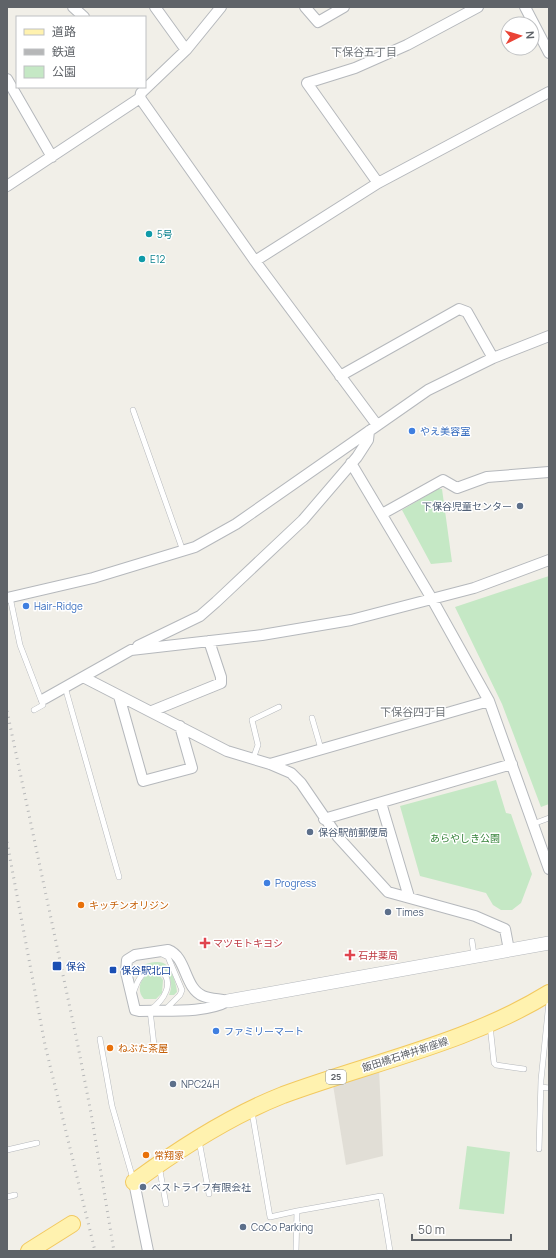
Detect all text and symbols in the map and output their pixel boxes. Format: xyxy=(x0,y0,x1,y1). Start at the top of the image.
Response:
legend xyxy=(16,16,146,88)
north arrow xyxy=(500,16,540,56)
text: 道路 xyxy=(52,23,76,40)
text: N xyxy=(523,30,538,40)
text: 鉄道 xyxy=(52,43,76,60)
district label: 下保谷五丁目 xyxy=(331,44,397,59)
text: 公園 xyxy=(52,63,76,80)
place label: 5号 xyxy=(157,227,173,241)
marker: 5号 xyxy=(144,229,154,239)
place label: E12 xyxy=(150,252,166,266)
marker: E12 xyxy=(137,254,147,264)
place label: やえ美容室 xyxy=(420,424,470,438)
marker: やえ美容室 xyxy=(407,426,417,436)
place label: 下保谷児童センター xyxy=(422,499,512,513)
marker: 下保谷児童センター xyxy=(515,501,525,511)
place label: Hair-Ridge xyxy=(34,599,83,613)
marker: Hair-Ridge xyxy=(21,601,31,611)
district label: 下保谷四丁目 xyxy=(380,704,446,719)
place label: 保谷駅前郵便局 xyxy=(318,825,388,839)
marker: 保谷駅前郵便局 xyxy=(305,827,315,837)
park label: あらやしき公園 xyxy=(430,831,500,845)
place label: Progress xyxy=(275,876,316,890)
marker: Progress xyxy=(262,878,272,888)
place label: キッチンオリジン xyxy=(89,898,169,912)
marker: キッチンオリジン xyxy=(76,900,86,910)
place label: Times xyxy=(396,905,424,919)
marker: Times xyxy=(383,907,393,917)
place label: マツモトキヨシ xyxy=(213,936,283,950)
marker: マツモトキヨシ xyxy=(200,938,210,948)
place label: 石井薬局 xyxy=(358,948,398,962)
marker: 石井薬局 xyxy=(345,950,355,960)
place label: 保谷 xyxy=(66,959,86,973)
marker: 保谷 xyxy=(51,960,63,972)
place label: 保谷駅北口 xyxy=(121,963,171,977)
marker: 保谷駅北口 xyxy=(108,965,118,975)
place label: ファミリーマート xyxy=(224,1024,304,1038)
marker: ファミリーマート xyxy=(211,1026,221,1036)
street label: 飯田橋石神井新座線 xyxy=(360,1033,450,1075)
place label: ねぶた茶屋 xyxy=(118,1041,168,1055)
marker: ねぶた茶屋 xyxy=(105,1043,115,1053)
road number: 25 xyxy=(326,1070,346,1084)
place label: NPC24H xyxy=(181,1077,219,1091)
marker: NPC24H xyxy=(168,1079,178,1089)
place label: 常翔家 xyxy=(154,1148,184,1162)
marker: 常翔家 xyxy=(141,1150,151,1160)
place label: ベストライフ有限会社 xyxy=(151,1180,251,1194)
marker: ベストライフ有限会社 xyxy=(138,1182,148,1192)
scale bar xyxy=(412,1216,511,1242)
place label: CoCo Parking xyxy=(251,1220,313,1234)
text: 50 m xyxy=(418,1221,445,1238)
marker: CoCo Parking xyxy=(238,1222,248,1232)

